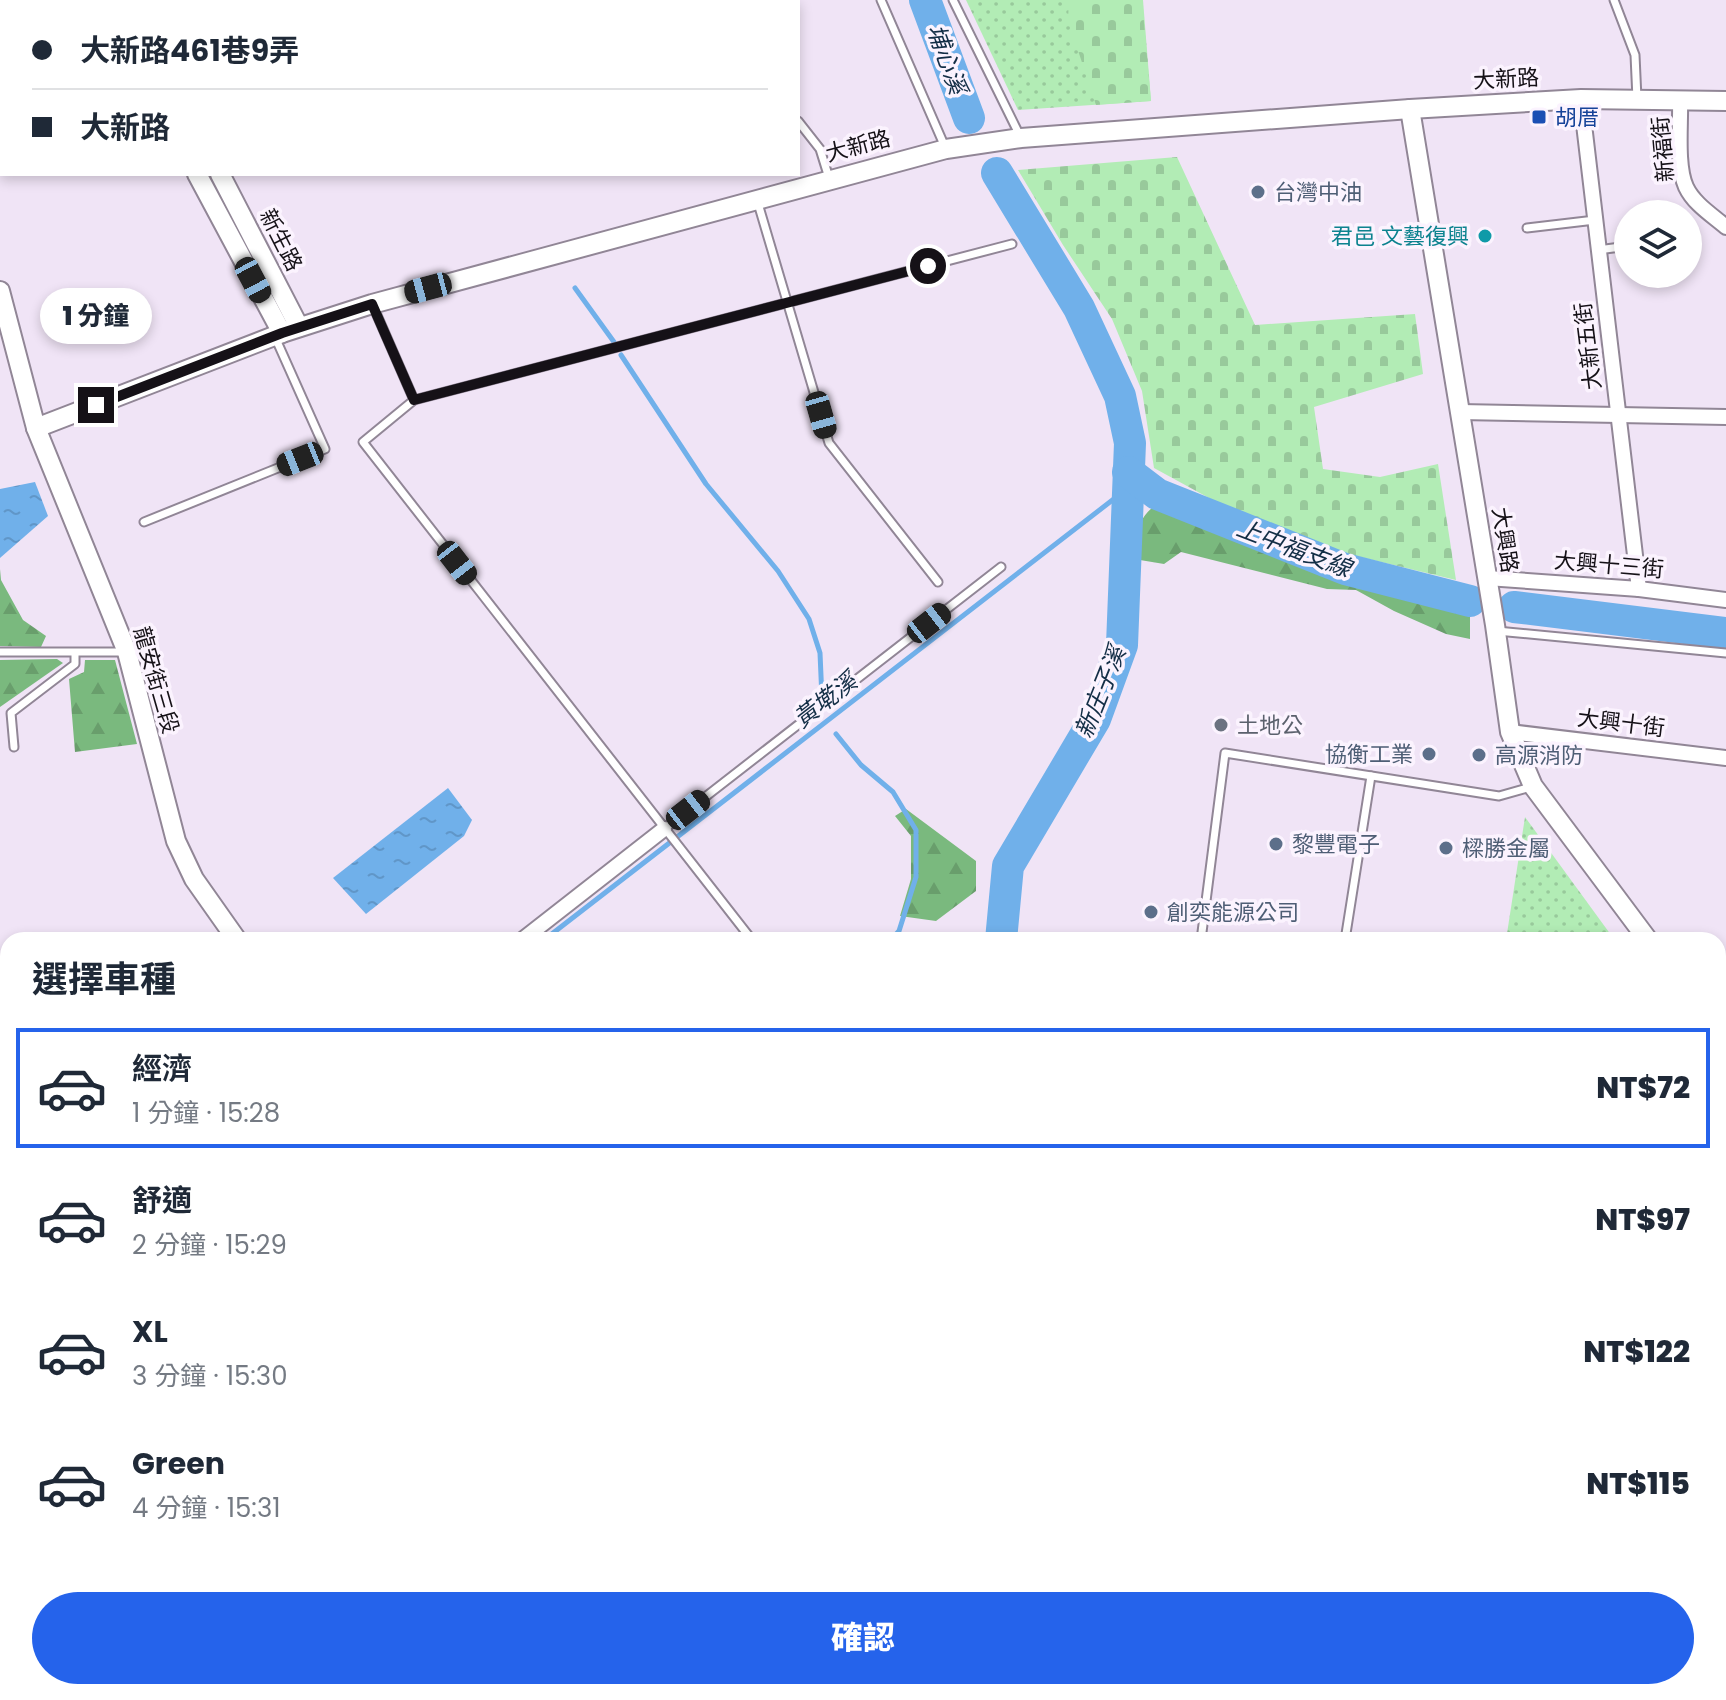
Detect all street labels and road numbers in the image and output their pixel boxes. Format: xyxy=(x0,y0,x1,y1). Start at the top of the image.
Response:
street label: 大新路 xyxy=(1472,62,1540,96)
street label: 新福街 xyxy=(1645,115,1681,183)
street label: 大新路 xyxy=(822,122,894,170)
street label: 新生路 xyxy=(252,204,310,276)
street label: 大新五街 xyxy=(1567,300,1609,392)
street label: 大興路 xyxy=(1485,505,1525,575)
street label: 大興十三街 xyxy=(1553,545,1665,585)
street label: 龍安街三段 xyxy=(126,623,186,737)
street label: 大興十街 xyxy=(1575,702,1667,744)

